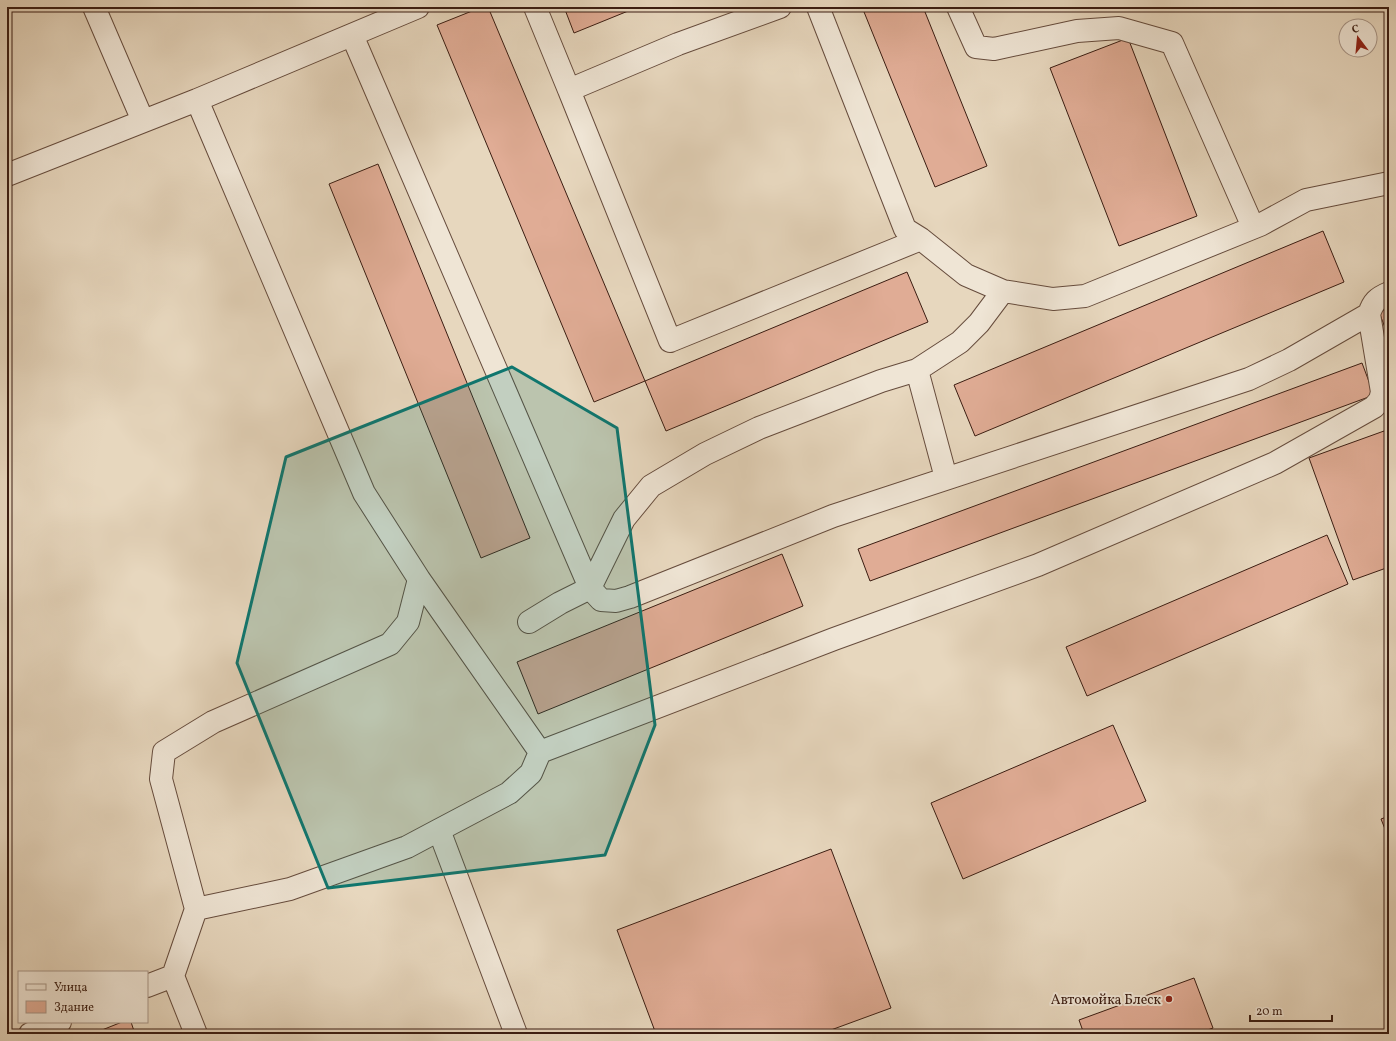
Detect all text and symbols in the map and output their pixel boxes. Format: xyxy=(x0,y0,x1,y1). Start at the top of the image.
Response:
north arrow xyxy=(1338,18,1378,58)
text: С xyxy=(1350,22,1361,38)
legend xyxy=(18,971,148,1023)
text: Улица xyxy=(54,980,87,996)
place label: Автомойка Блеск xyxy=(1051,991,1162,1010)
marker: Автомойка Блеск xyxy=(1164,994,1174,1004)
scale bar xyxy=(1250,997,1332,1023)
text: Здание xyxy=(54,1000,94,1016)
text: 20 m xyxy=(1256,1004,1283,1020)

